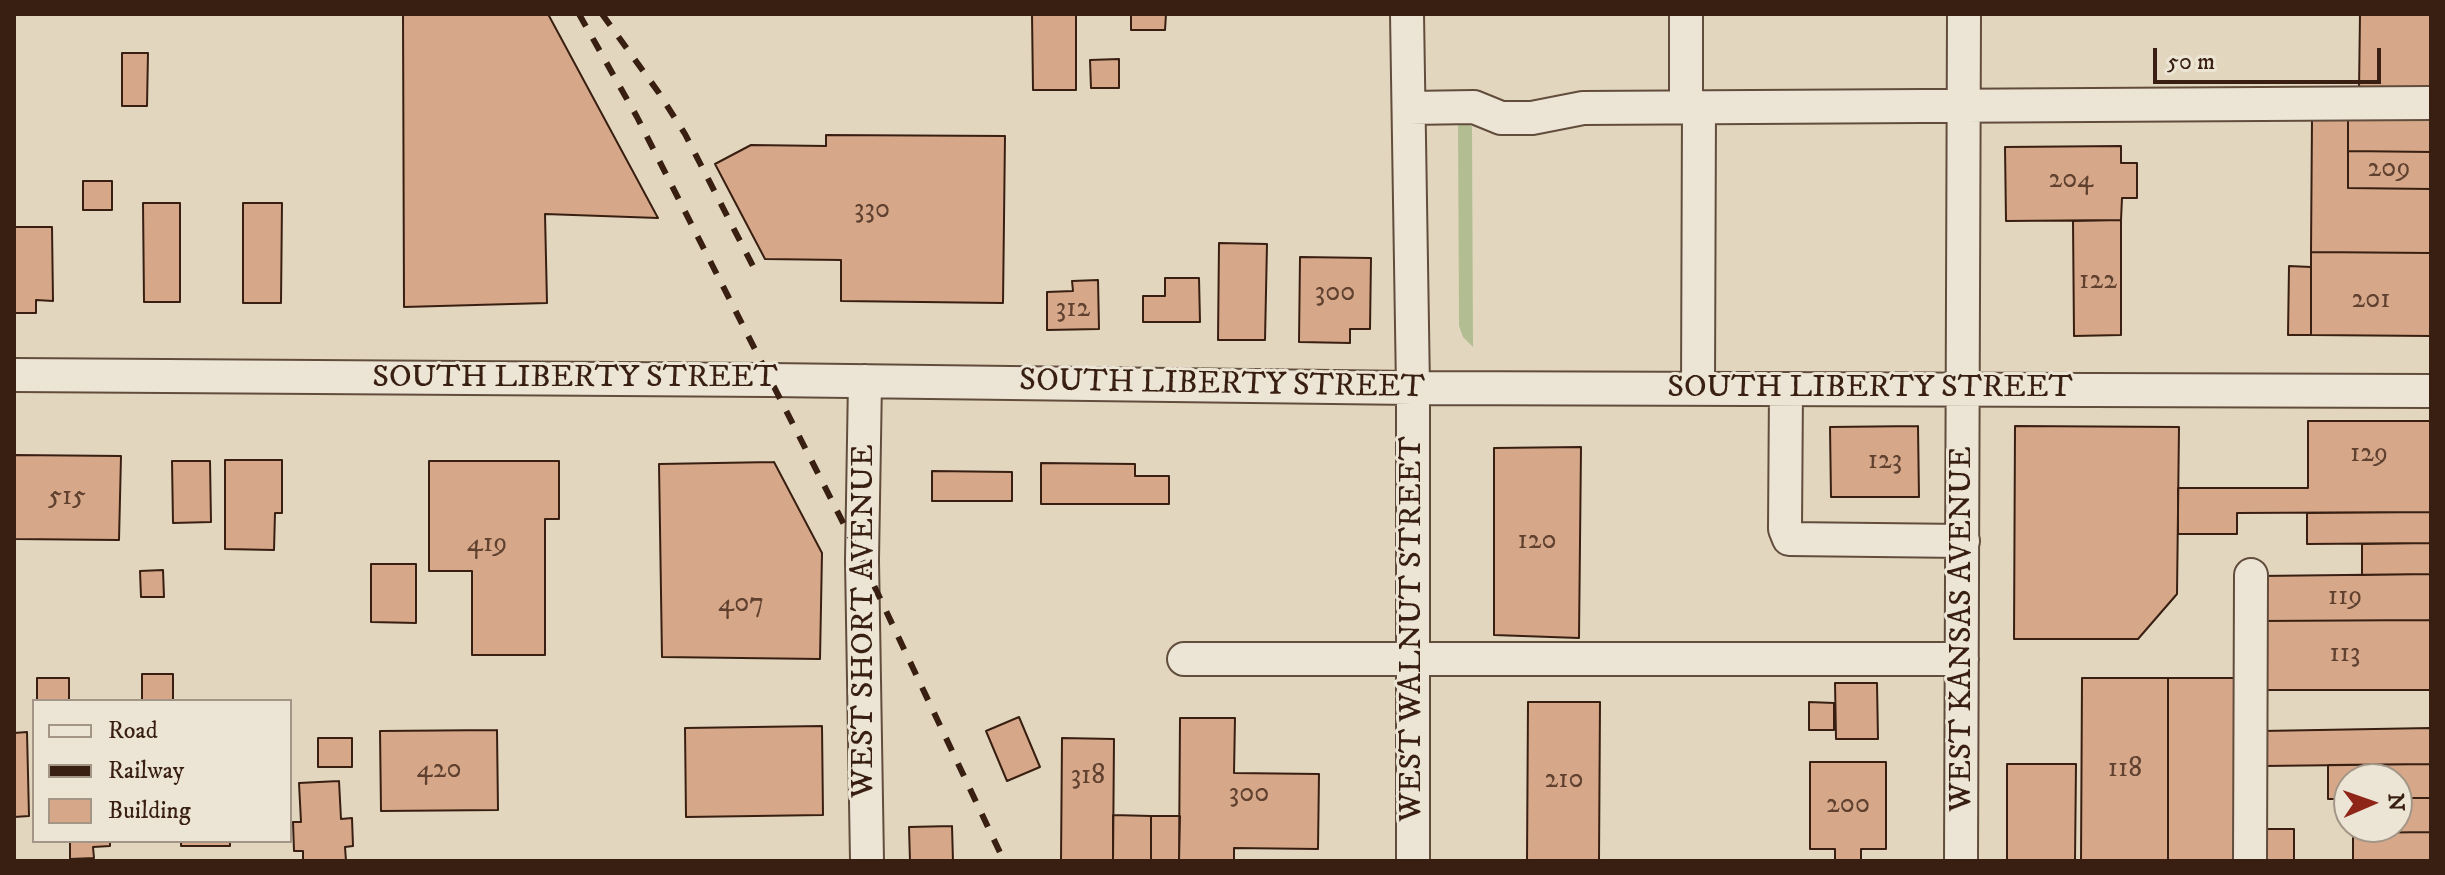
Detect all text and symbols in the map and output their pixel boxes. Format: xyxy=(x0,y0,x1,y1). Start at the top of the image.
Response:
scale bar xyxy=(2157,32,2385,82)
text: 50 m xyxy=(2167,47,2215,77)
house number: 209 xyxy=(2368,153,2410,187)
house number: 204 xyxy=(2049,164,2093,198)
house number: 330 xyxy=(854,194,890,228)
house number: 122 xyxy=(2079,265,2117,299)
house number: 300 xyxy=(1315,277,1355,311)
house number: 201 xyxy=(2352,284,2390,318)
house number: 312 xyxy=(1056,293,1090,327)
street label: SOUTH LIBERTY STREET xyxy=(372,360,778,398)
street label: SOUTH LIBERTY STREET xyxy=(1019,363,1425,409)
street label: SOUTH LIBERTY STREET xyxy=(1667,370,2073,408)
street label: WEST WALNUT STREET xyxy=(1394,436,1432,822)
house number: 129 xyxy=(2350,438,2388,472)
street label: WEST SHORT AVENUE xyxy=(846,444,884,798)
house number: 123 xyxy=(1868,445,1902,479)
street label: WEST KANSAS AVENUE xyxy=(1944,446,1982,812)
house number: 515 xyxy=(48,481,86,515)
house number: 120 xyxy=(1517,525,1557,559)
house number: 419 xyxy=(467,528,507,562)
house number: 119 xyxy=(2328,581,2362,615)
house number: 407 xyxy=(718,588,764,622)
house number: 113 xyxy=(2329,638,2361,672)
legend xyxy=(32,699,292,843)
text: Road xyxy=(108,716,158,746)
house number: 118 xyxy=(2108,753,2142,787)
house number: 420 xyxy=(417,754,461,788)
text: Railway xyxy=(108,756,184,786)
house number: 318 xyxy=(1071,760,1105,794)
north arrow xyxy=(2333,763,2413,843)
house number: 210 xyxy=(1544,764,1584,798)
house number: 300 xyxy=(1229,778,1269,812)
house number: 200 xyxy=(1826,789,1870,823)
text: N xyxy=(2382,793,2409,812)
text: Building xyxy=(108,796,191,826)

